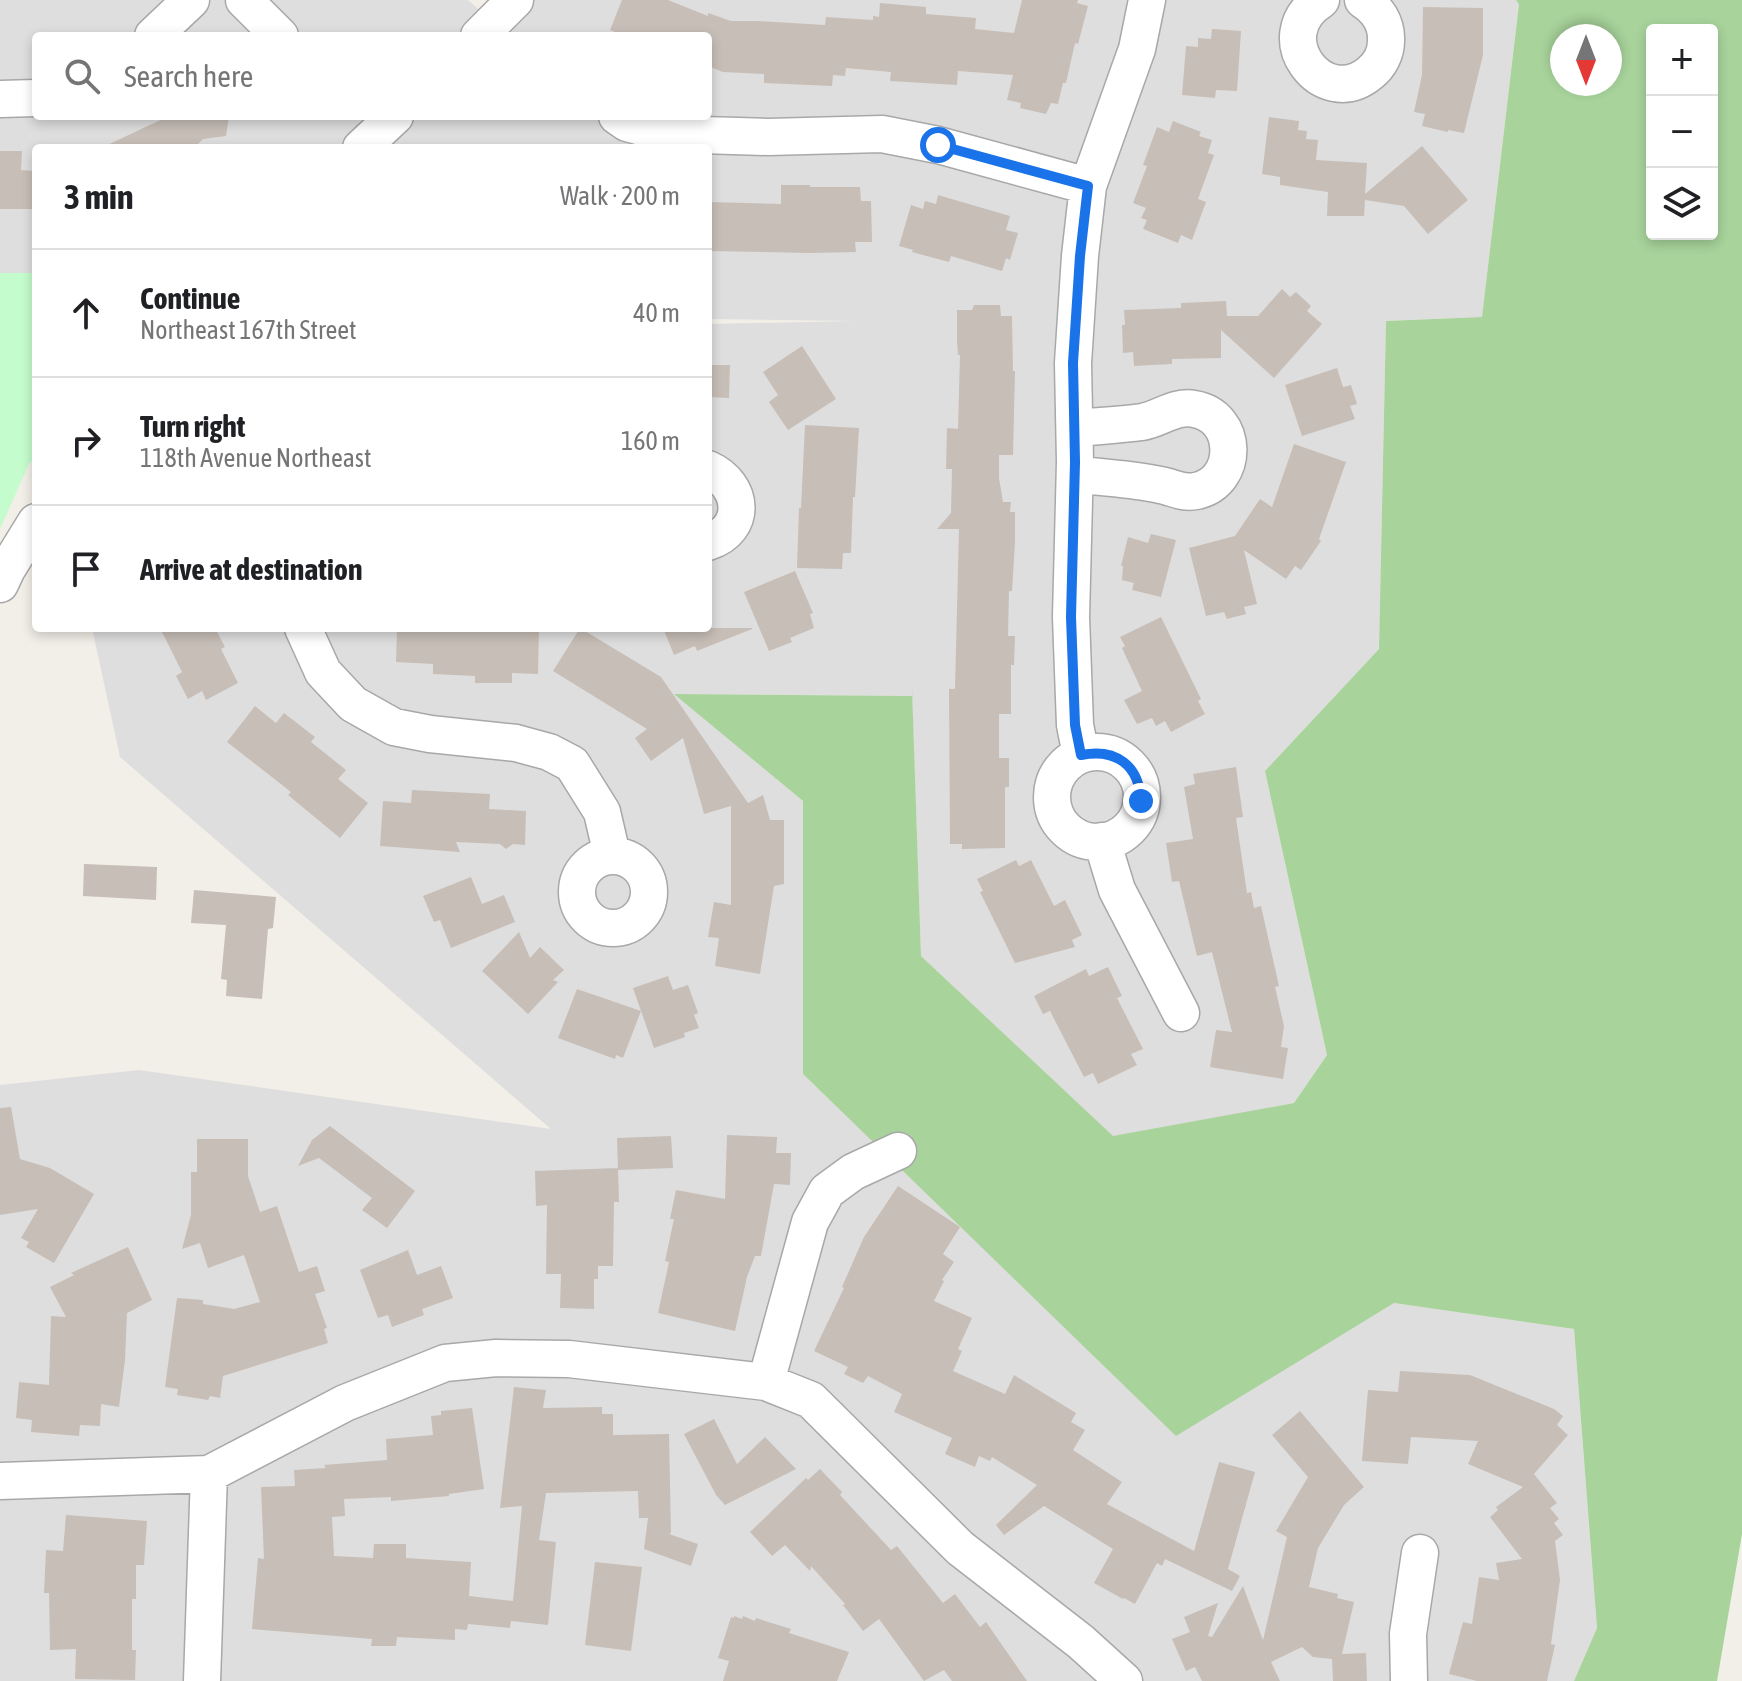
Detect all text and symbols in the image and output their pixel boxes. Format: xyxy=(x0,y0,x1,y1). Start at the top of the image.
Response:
north arrow xyxy=(1550,24,1622,96)
map controls xyxy=(1646,24,1718,240)
button: + xyxy=(1646,24,1718,96)
search box xyxy=(32,32,712,120)
icon: search xyxy=(60,54,104,98)
text: Search here xyxy=(124,59,253,93)
button: − xyxy=(1646,96,1718,168)
route start xyxy=(920,127,956,163)
button: layers xyxy=(1646,168,1718,240)
text: 3 min xyxy=(64,177,133,216)
text: Walk · 200 m xyxy=(560,181,680,211)
text: Continue xyxy=(140,281,240,315)
icon: ahead xyxy=(64,291,108,335)
text: 40 m xyxy=(633,298,680,328)
text: Northeast 167th Street xyxy=(140,315,357,345)
text: Turn right xyxy=(140,409,246,443)
icon: right xyxy=(64,419,108,463)
text: 160 m xyxy=(621,426,680,456)
text: 118th Avenue Northeast xyxy=(140,443,371,473)
icon: arrive xyxy=(64,547,108,591)
text: Arrive at destination xyxy=(140,552,362,586)
route end xyxy=(1123,783,1159,819)

